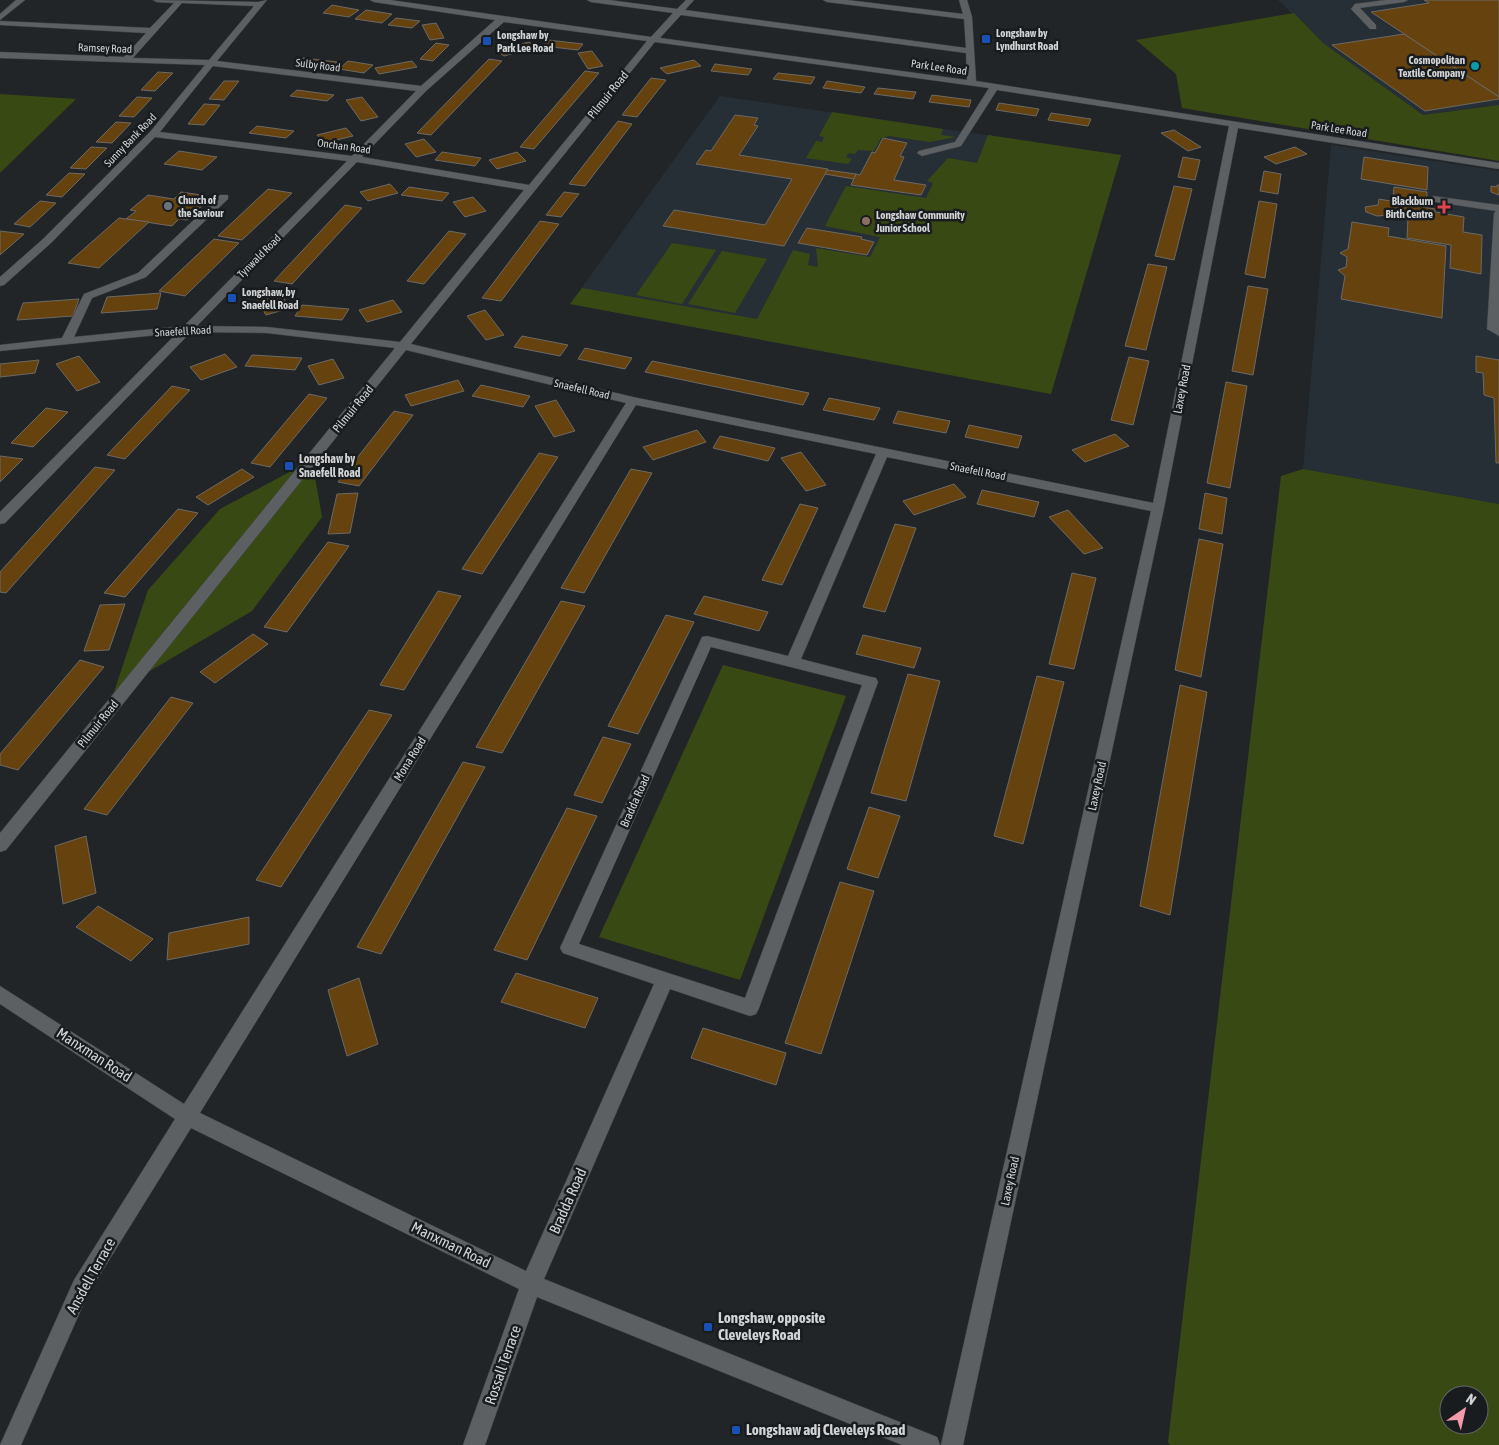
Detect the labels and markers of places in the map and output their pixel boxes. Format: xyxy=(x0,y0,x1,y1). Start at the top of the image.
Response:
place label: Longshaw by Lyndhurst Road xyxy=(996,27,1058,52)
place label: Longshaw by Park Lee Road xyxy=(497,29,554,54)
marker: Longshaw by Lyndhurst Road xyxy=(980,33,992,45)
marker: Longshaw by Park Lee Road xyxy=(481,35,493,47)
place label: Cosmopolitan Textile Company xyxy=(1398,54,1465,79)
marker: Cosmopolitan Textile Company xyxy=(1469,60,1481,72)
place label: Church of the Saviour xyxy=(177,194,224,219)
place label: Blackburn Birth Centre xyxy=(1385,195,1433,220)
marker: Church of the Saviour xyxy=(162,200,174,212)
marker: Blackburn Birth Centre xyxy=(1437,200,1451,214)
place label: Longshaw Community Junior School xyxy=(875,209,965,234)
marker: Longshaw Community Junior School xyxy=(860,215,872,227)
place label: Longshaw, by Snaefell Road xyxy=(242,286,298,311)
marker: Longshaw, by Snaefell Road xyxy=(226,292,238,304)
place label: Longshaw by Snaefell Road xyxy=(299,452,361,480)
marker: Longshaw by Snaefell Road xyxy=(283,460,295,472)
place label: Longshaw, opposite Cleveleys Road xyxy=(718,1309,826,1343)
marker: Longshaw, opposite Cleveleys Road xyxy=(702,1321,714,1333)
place label: Longshaw adj Cleveleys Road xyxy=(746,1421,905,1438)
marker: Longshaw adj Cleveleys Road xyxy=(730,1424,742,1436)

